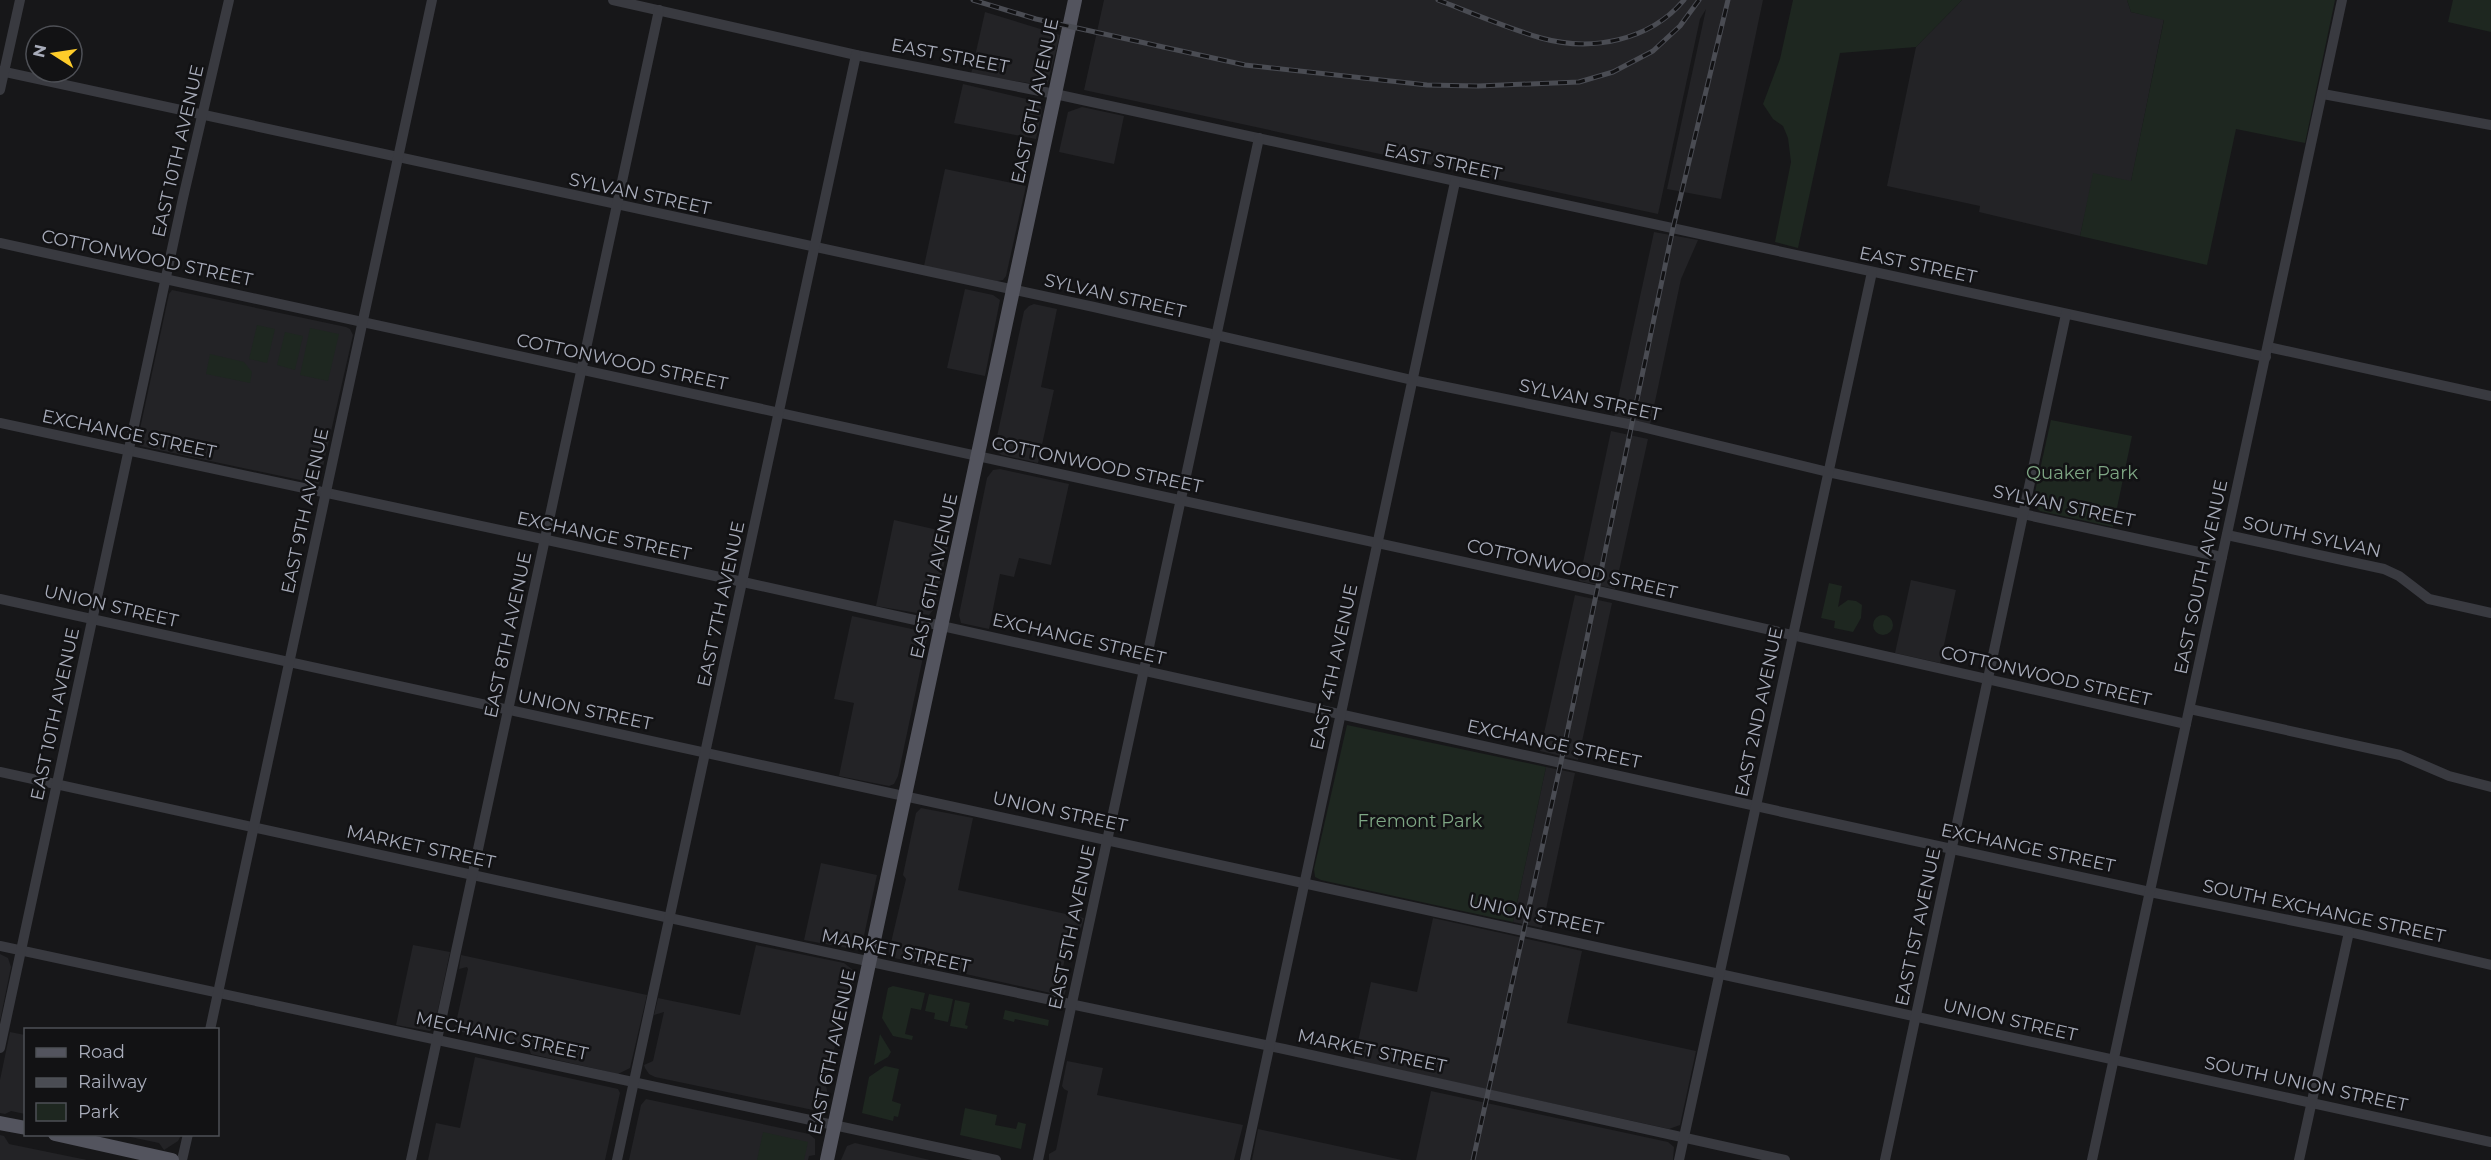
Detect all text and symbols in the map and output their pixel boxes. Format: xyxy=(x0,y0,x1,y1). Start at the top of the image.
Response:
street label: EAST 6TH AVENUE xyxy=(1007,16,1063,186)
north arrow xyxy=(24,24,84,84)
street label: EAST STREET xyxy=(889,34,1011,78)
text: N xyxy=(29,43,50,59)
street label: EAST 10TH AVENUE xyxy=(147,63,209,239)
street label: EAST STREET xyxy=(1382,139,1504,185)
street label: SYLVAN STREET xyxy=(567,168,714,220)
street label: COTTONWOOD STREET xyxy=(39,225,255,291)
street label: EAST STREET xyxy=(1857,242,1979,288)
street label: SYLVAN STREET xyxy=(1042,269,1188,323)
street label: COTTONWOOD STREET xyxy=(514,329,730,395)
street label: SYLVAN STREET xyxy=(1517,374,1664,426)
street label: EXCHANGE STREET xyxy=(40,405,219,463)
street label: EAST 9TH AVENUE xyxy=(277,426,333,596)
street label: COTTONWOOD STREET xyxy=(989,432,1205,498)
park label: Quaker Park xyxy=(2026,462,2138,484)
street label: EAST SOUTH AVENUE xyxy=(2170,478,2232,676)
street label: SYLVAN STREET xyxy=(1991,480,2138,532)
street label: EAST 6TH AVENUE xyxy=(906,491,962,661)
street label: EXCHANGE STREET xyxy=(515,507,694,565)
street label: SOUTH SYLVAN xyxy=(2241,512,2383,562)
street label: EAST 7TH AVENUE xyxy=(693,519,749,689)
street label: COTTONWOOD STREET xyxy=(1465,534,1680,604)
street label: EAST 8TH AVENUE xyxy=(480,550,536,720)
street label: UNION STREET xyxy=(42,580,181,632)
street label: EAST 4TH AVENUE xyxy=(1306,582,1362,752)
street label: EXCHANGE STREET xyxy=(990,608,1169,670)
street label: EAST 2ND AVENUE xyxy=(1730,625,1788,799)
street label: EAST 10TH AVENUE xyxy=(26,626,84,802)
street label: COTTONWOOD STREET xyxy=(1939,641,2154,711)
street label: UNION STREET xyxy=(515,685,655,735)
street label: EXCHANGE STREET xyxy=(1465,715,1644,773)
street label: UNION STREET xyxy=(990,787,1130,837)
park label: Fremont Park xyxy=(1358,810,1483,832)
street label: EXCHANGE STREET xyxy=(1939,819,2118,877)
street label: MARKET STREET xyxy=(345,820,498,874)
street label: EAST 5TH AVENUE xyxy=(1044,842,1100,1012)
street label: EAST 1ST AVENUE xyxy=(1891,846,1945,1008)
street label: SOUTH EXCHANGE STREET xyxy=(2201,875,2448,948)
street label: UNION STREET xyxy=(1466,890,1606,940)
street label: MARKET STREET xyxy=(820,924,973,978)
street label: EAST 6TH AVENUE xyxy=(804,967,860,1137)
street label: UNION STREET xyxy=(1941,994,2080,1046)
street label: MECHANIC STREET xyxy=(414,1007,591,1065)
street label: MARKET STREET xyxy=(1296,1024,1449,1078)
legend xyxy=(24,1028,219,1136)
text: Road xyxy=(78,1041,125,1063)
street label: SOUTH UNION STREET xyxy=(2202,1052,2410,1116)
text: Railway xyxy=(78,1071,147,1093)
text: Park xyxy=(78,1101,119,1123)

